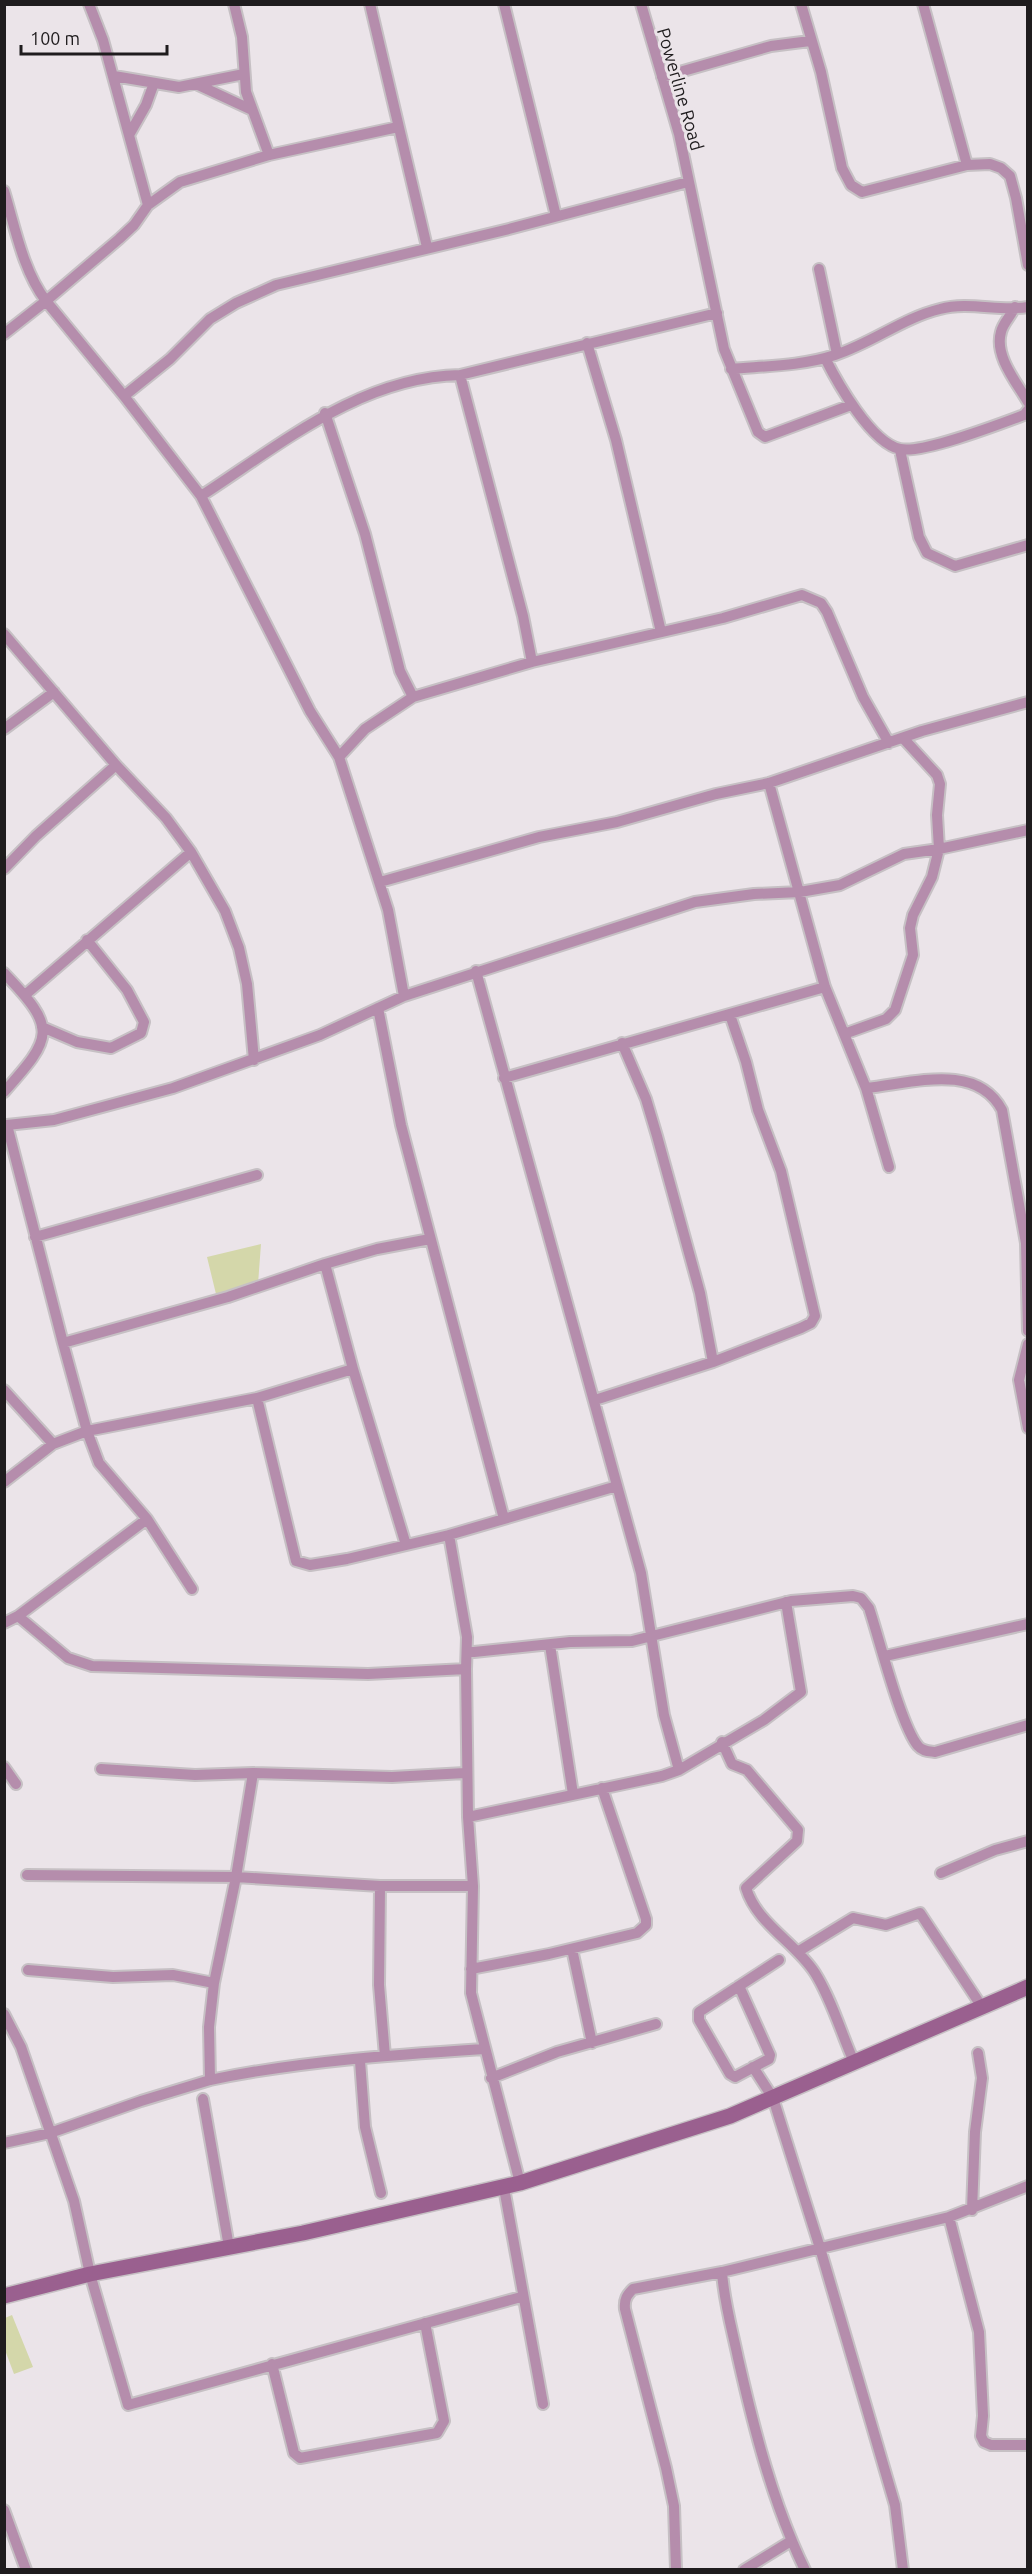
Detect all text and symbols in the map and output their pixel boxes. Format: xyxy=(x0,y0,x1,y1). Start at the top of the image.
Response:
scale bar xyxy=(21,18,166,56)
street label: Powerline Road xyxy=(654,25,708,153)
text: 100 m xyxy=(30,28,80,48)

